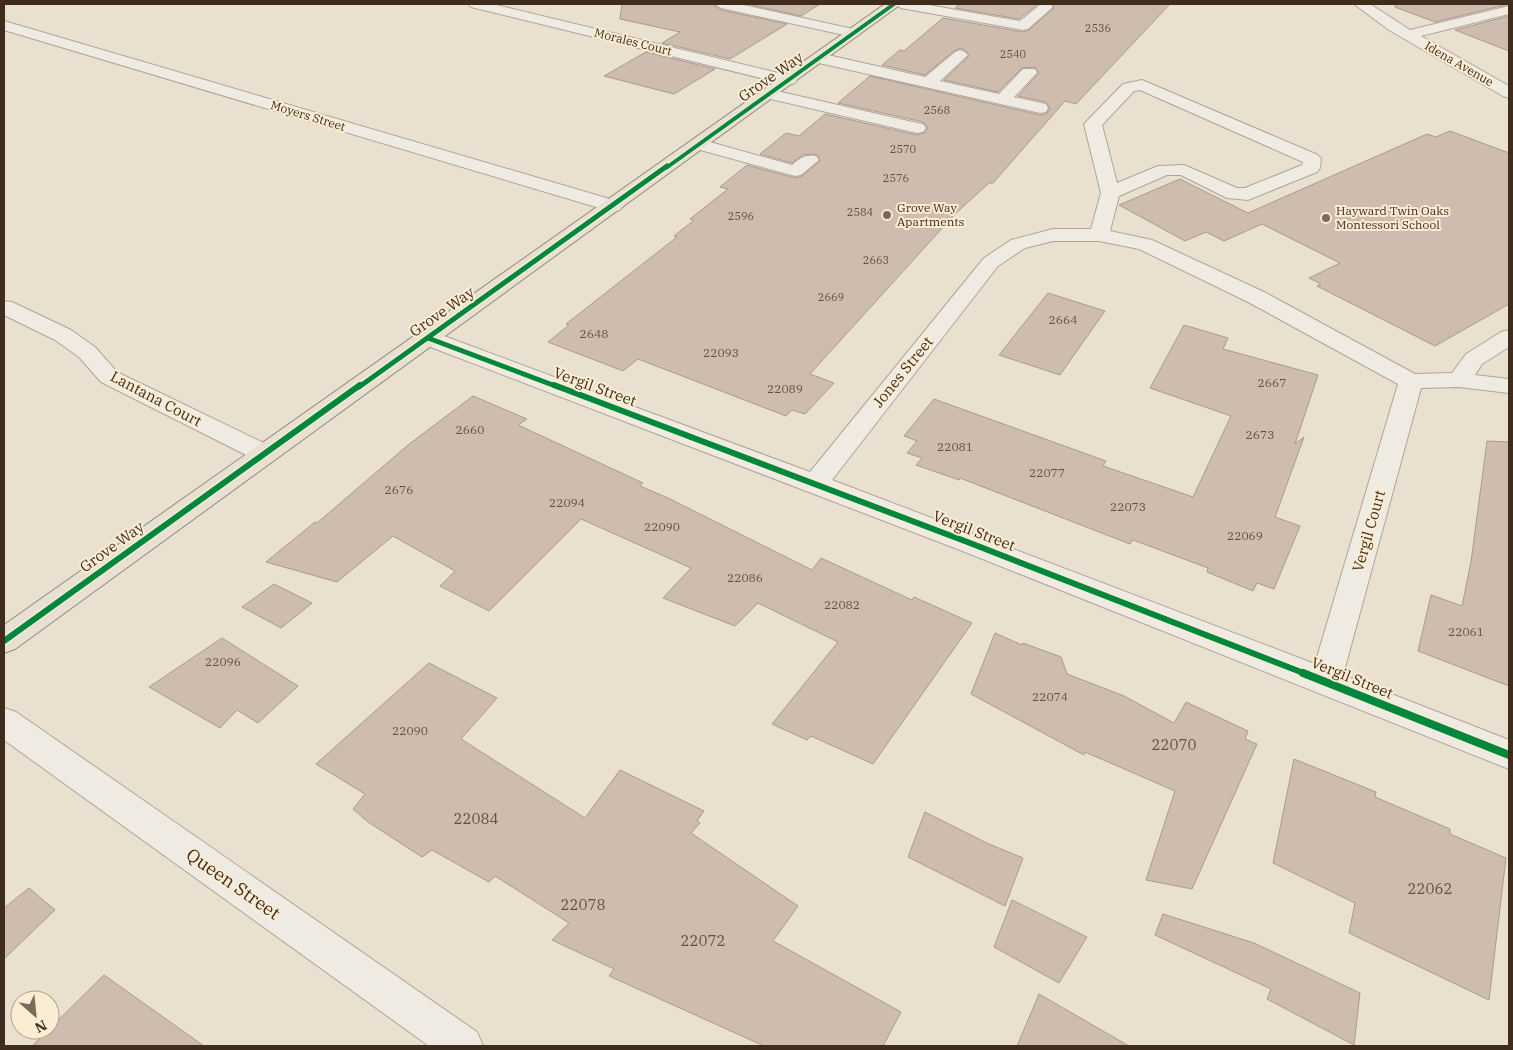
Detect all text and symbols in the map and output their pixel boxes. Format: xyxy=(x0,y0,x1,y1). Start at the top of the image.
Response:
house number: 2536 xyxy=(1085,21,1111,35)
street label: Morales Court xyxy=(593,25,673,58)
street label: Idena Avenue xyxy=(1422,38,1496,89)
street label: Grove Way xyxy=(735,47,807,106)
house number: 2540 xyxy=(1000,47,1027,61)
street label: Moyers Street xyxy=(269,97,347,134)
house number: 2568 xyxy=(924,103,950,117)
house number: 2570 xyxy=(890,142,917,156)
house number: 2576 xyxy=(883,171,909,185)
place label: Grove Way Apartments xyxy=(897,200,965,229)
place label: Hayward Twin Oaks Montessori School xyxy=(1336,203,1449,232)
house number: 2584 xyxy=(847,205,874,219)
house number: 2596 xyxy=(728,209,754,223)
marker: Grove Way Apartments xyxy=(881,209,893,221)
marker: Hayward Twin Oaks Montessori School xyxy=(1320,212,1332,224)
house number: 2663 xyxy=(863,253,889,267)
street label: Grove Way xyxy=(406,282,478,341)
house number: 2669 xyxy=(818,290,844,304)
house number: 2664 xyxy=(1049,312,1077,327)
house number: 2648 xyxy=(580,326,608,341)
street label: Jones Street xyxy=(868,332,937,411)
house number: 22093 xyxy=(703,345,739,360)
street label: Vergil Street xyxy=(551,363,639,410)
street label: Lantana Court xyxy=(107,366,205,431)
house number: 2667 xyxy=(1258,375,1286,390)
house number: 22089 xyxy=(767,381,803,396)
house number: 2660 xyxy=(456,422,484,437)
house number: 2673 xyxy=(1246,427,1274,442)
house number: 22081 xyxy=(937,439,973,454)
house number: 22077 xyxy=(1029,465,1065,480)
house number: 2676 xyxy=(385,482,413,497)
street label: Vergil Court xyxy=(1348,488,1389,574)
house number: 22094 xyxy=(549,495,585,510)
house number: 22073 xyxy=(1110,499,1146,514)
street label: Vergil Street xyxy=(930,506,1018,555)
street label: Grove Way xyxy=(76,517,148,576)
house number: 22090 xyxy=(644,519,680,534)
house number: 22069 xyxy=(1227,528,1263,543)
house number: 22086 xyxy=(727,570,763,585)
house number: 22082 xyxy=(824,597,860,612)
house number: 22061 xyxy=(1448,624,1484,639)
street label: Vergil Street xyxy=(1308,652,1396,703)
house number: 22096 xyxy=(205,654,241,669)
house number: 22074 xyxy=(1032,689,1068,704)
house number: 22090 xyxy=(392,723,428,738)
house number: 22070 xyxy=(1151,735,1197,754)
house number: 22084 xyxy=(453,809,499,828)
street label: Queen Street xyxy=(182,843,285,924)
house number: 22062 xyxy=(1407,879,1453,898)
house number: 22078 xyxy=(560,895,606,914)
house number: 22072 xyxy=(680,931,726,950)
north arrow xyxy=(10,990,60,1040)
text: N xyxy=(32,1016,50,1037)

